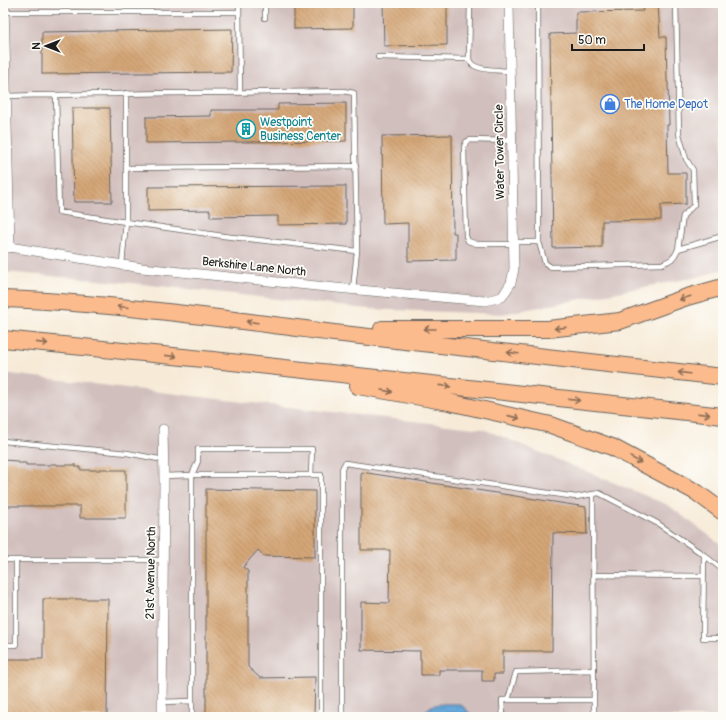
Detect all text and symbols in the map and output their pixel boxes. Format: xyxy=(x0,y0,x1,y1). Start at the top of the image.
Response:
north arrow xyxy=(26,26,66,66)
scale bar xyxy=(572,26,644,52)
text: 50 m xyxy=(578,33,606,48)
text: N xyxy=(30,42,43,50)
shop icon: The Home Depot xyxy=(599,93,621,115)
place label: The Home Depot xyxy=(624,97,708,112)
street label: Water Tower Circle xyxy=(492,104,508,200)
place label: Westpoint Business Center xyxy=(260,115,342,144)
building icon: Westpoint Business Center xyxy=(235,118,257,140)
street label: Berkshire Lane North xyxy=(201,254,307,280)
one-way arrow xyxy=(679,295,692,302)
one-way arrow xyxy=(117,304,130,311)
one-way arrow xyxy=(246,318,259,326)
one-way arrow xyxy=(554,324,567,332)
one-way arrow xyxy=(424,325,437,333)
one-way arrow xyxy=(35,339,48,346)
one-way arrow xyxy=(507,349,520,357)
one-way arrow xyxy=(164,352,177,359)
one-way arrow xyxy=(678,369,691,377)
one-way arrow xyxy=(438,382,451,389)
one-way arrow xyxy=(380,387,393,395)
one-way arrow xyxy=(567,396,580,404)
one-way arrow xyxy=(697,410,710,418)
one-way arrow xyxy=(507,413,520,421)
one-way arrow xyxy=(630,457,642,464)
street label: 21st Avenue North xyxy=(143,526,159,620)

